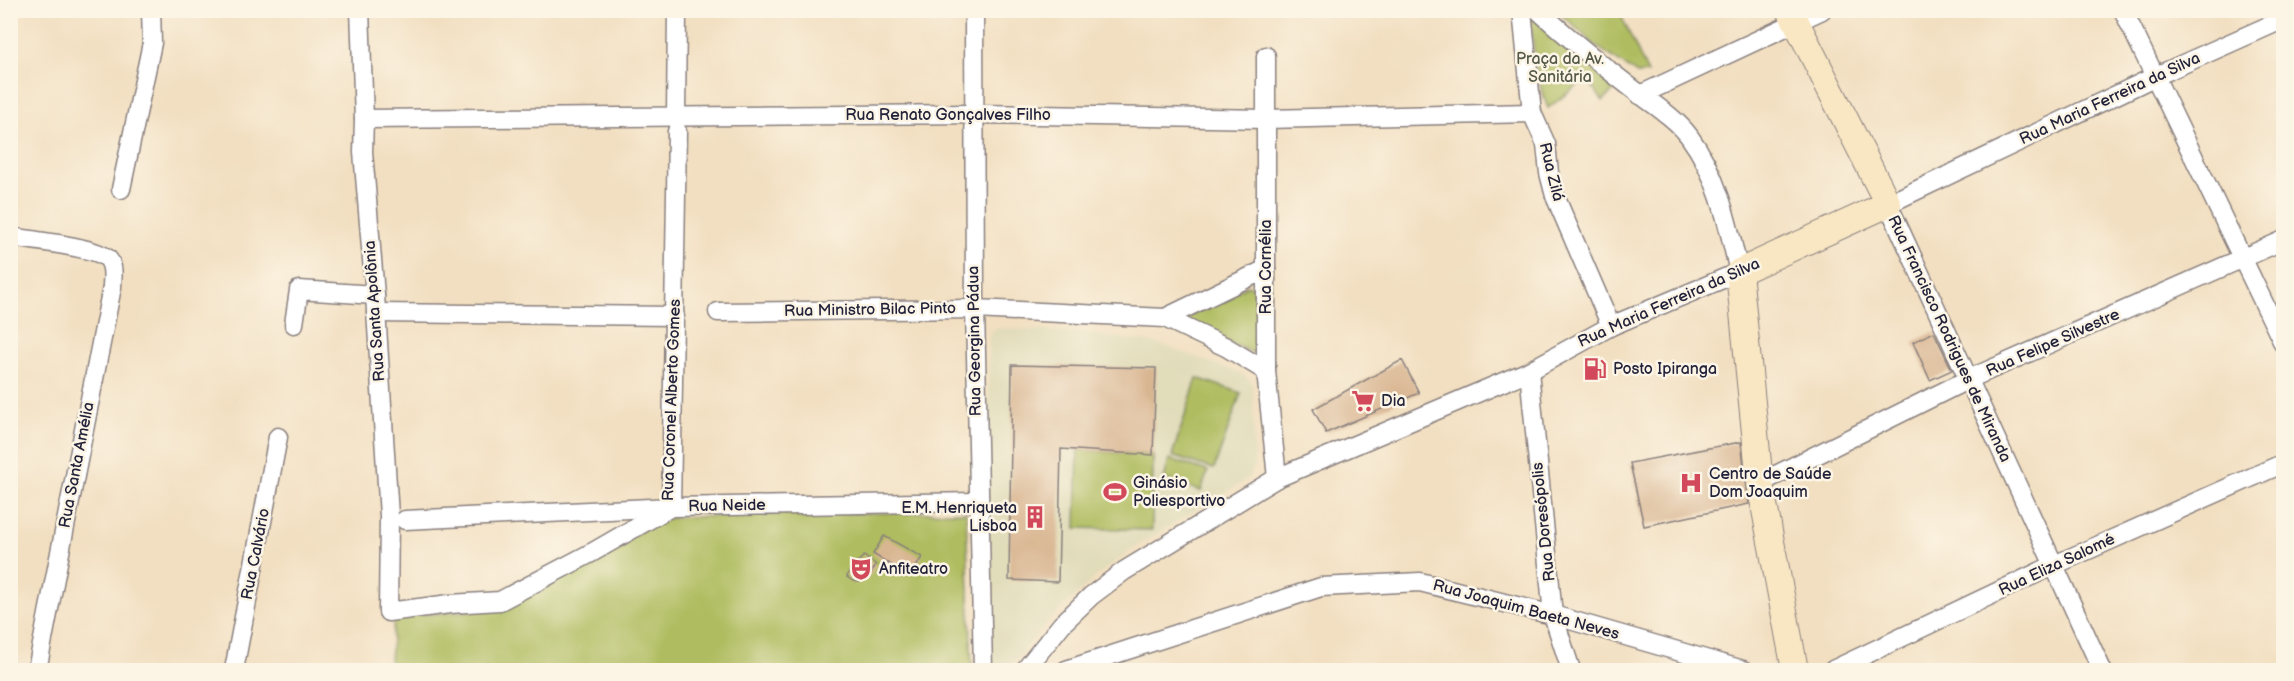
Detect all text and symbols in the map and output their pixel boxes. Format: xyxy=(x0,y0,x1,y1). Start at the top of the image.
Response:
street label: Rua Maria Ferreira da Silva xyxy=(2017,49,2203,149)
park label: Praça da Av. Sanitária xyxy=(1516,50,1604,87)
street label: Rua Renato Gonçalves Filho xyxy=(845,106,1051,125)
street label: Rua Zilá xyxy=(1535,141,1567,203)
street label: Rua Francisco Rodrigues de Miranda xyxy=(1883,213,2015,465)
street label: Rua Cornélia xyxy=(1257,220,1276,314)
street label: Rua Santa Apolônia xyxy=(361,240,389,382)
street label: Rua Maria Ferreira da Silva xyxy=(1575,254,1763,352)
street label: Rua Georgina Pádua xyxy=(964,265,986,417)
street label: Rua Coronel Alberto Gomes xyxy=(659,298,685,501)
street label: Rua Ministro Bilac Pinto xyxy=(784,299,956,321)
street label: Rua Felipe Silvestre xyxy=(1983,305,2123,381)
fuel station icon: Posto Ipiranga xyxy=(1582,356,1608,382)
place label: Posto Ipiranga xyxy=(1613,360,1717,379)
supermarket icon: Dia xyxy=(1350,388,1376,414)
place label: Dia xyxy=(1381,392,1405,411)
street label: Rua Santa Amélia xyxy=(55,400,99,530)
street label: Rua Doresópolis xyxy=(1528,461,1560,583)
place label: Centro de Saúde Dom Joaquim xyxy=(1709,465,1832,502)
hospital icon: Centro de Saúde Dom Joaquim xyxy=(1678,470,1704,496)
place label: Ginásio Poliesportivo xyxy=(1133,474,1225,511)
sports icon: Ginásio Poliesportivo xyxy=(1102,479,1128,505)
street label: Rua Neide xyxy=(688,496,766,516)
place label: E.M. Henriqueta Lisboa xyxy=(901,499,1017,536)
building icon: E.M. Henriqueta Lisboa xyxy=(1022,504,1048,530)
street label: Rua Calvário xyxy=(238,507,274,601)
street label: Rua Eliza Salomé xyxy=(1996,530,2119,600)
theatre icon: Anfiteatro xyxy=(848,556,874,582)
place label: Anfiteatro xyxy=(879,560,948,579)
street label: Rua Joaquim Baeta Neves xyxy=(1431,576,1621,644)

